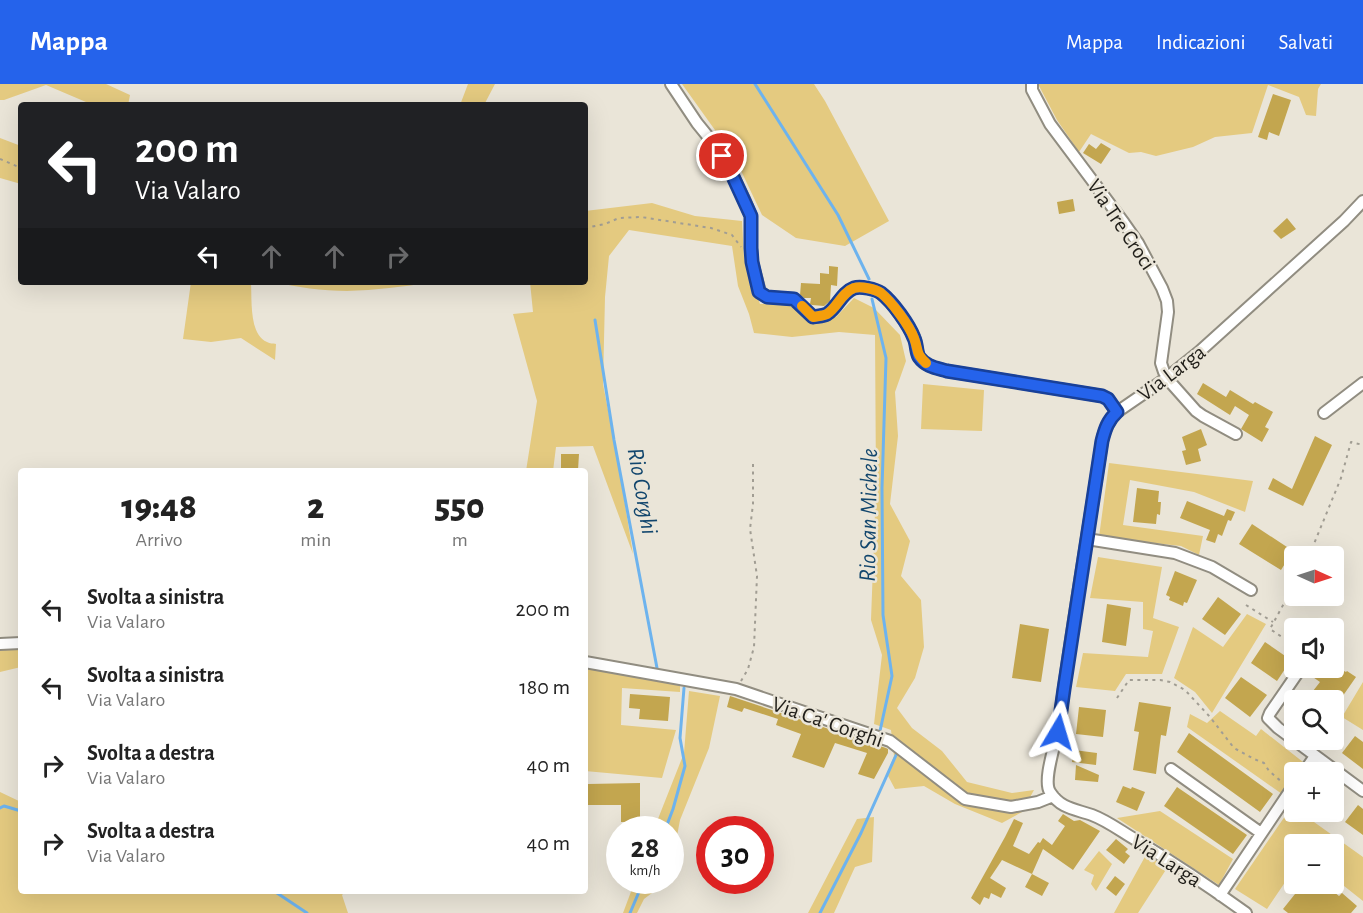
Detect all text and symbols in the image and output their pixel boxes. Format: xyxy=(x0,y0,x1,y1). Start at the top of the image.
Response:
text: Mappa xyxy=(30,28,108,56)
text: Mappa xyxy=(1066,32,1123,53)
text: Indicazioni xyxy=(1156,32,1246,53)
text: Salvati xyxy=(1279,32,1333,53)
icon: left xyxy=(36,126,114,204)
text: 200 m xyxy=(135,128,239,170)
pin xyxy=(696,130,747,181)
icon: arrive xyxy=(705,139,738,172)
street label: Via Tre Croci xyxy=(1083,175,1159,274)
text: Via Valaro xyxy=(135,177,241,204)
icon: left xyxy=(192,240,225,273)
icon: ahead xyxy=(255,240,288,273)
icon: ahead xyxy=(318,240,351,273)
icon: right xyxy=(381,240,414,273)
street label: Via Larga xyxy=(1134,340,1209,405)
water label: Rio Corghi xyxy=(623,446,661,536)
water label: Rio San Michele xyxy=(856,448,882,582)
text: 19:48 xyxy=(121,489,197,525)
text: 2 xyxy=(307,489,324,525)
text: 550 xyxy=(435,489,485,525)
text: Arrivo xyxy=(136,530,183,550)
text: min xyxy=(300,530,331,550)
text: m xyxy=(452,530,468,550)
north arrow xyxy=(1284,546,1344,606)
map controls xyxy=(1284,546,1344,894)
text: Svolta a sinistra xyxy=(87,586,224,608)
icon: left xyxy=(36,593,69,626)
text: 200 m xyxy=(516,598,570,620)
text: Via Valaro xyxy=(87,612,165,632)
button: sound xyxy=(1284,618,1344,678)
text: Svolta a sinistra xyxy=(87,664,224,686)
icon: left xyxy=(36,671,69,704)
text: 180 m xyxy=(519,676,570,698)
text: Via Valaro xyxy=(87,690,165,710)
button: search xyxy=(1284,690,1344,750)
street label: Via Ca' Corghi xyxy=(769,693,886,751)
position arrow xyxy=(1026,700,1090,764)
text: Svolta a destra xyxy=(87,742,215,764)
icon: right xyxy=(36,749,69,782)
text: 40 m xyxy=(527,754,570,776)
button: + xyxy=(1284,762,1344,822)
text: Via Valaro xyxy=(87,768,165,788)
speed limit sign: 30 xyxy=(696,816,774,894)
text: Svolta a destra xyxy=(87,820,215,842)
icon: right xyxy=(36,827,69,860)
street label: Via Larga xyxy=(1128,830,1205,891)
text: 40 m xyxy=(527,832,570,854)
text: 28 xyxy=(631,833,659,863)
button: − xyxy=(1284,834,1344,894)
text: Via Valaro xyxy=(87,846,165,866)
text: km/h xyxy=(630,863,660,878)

